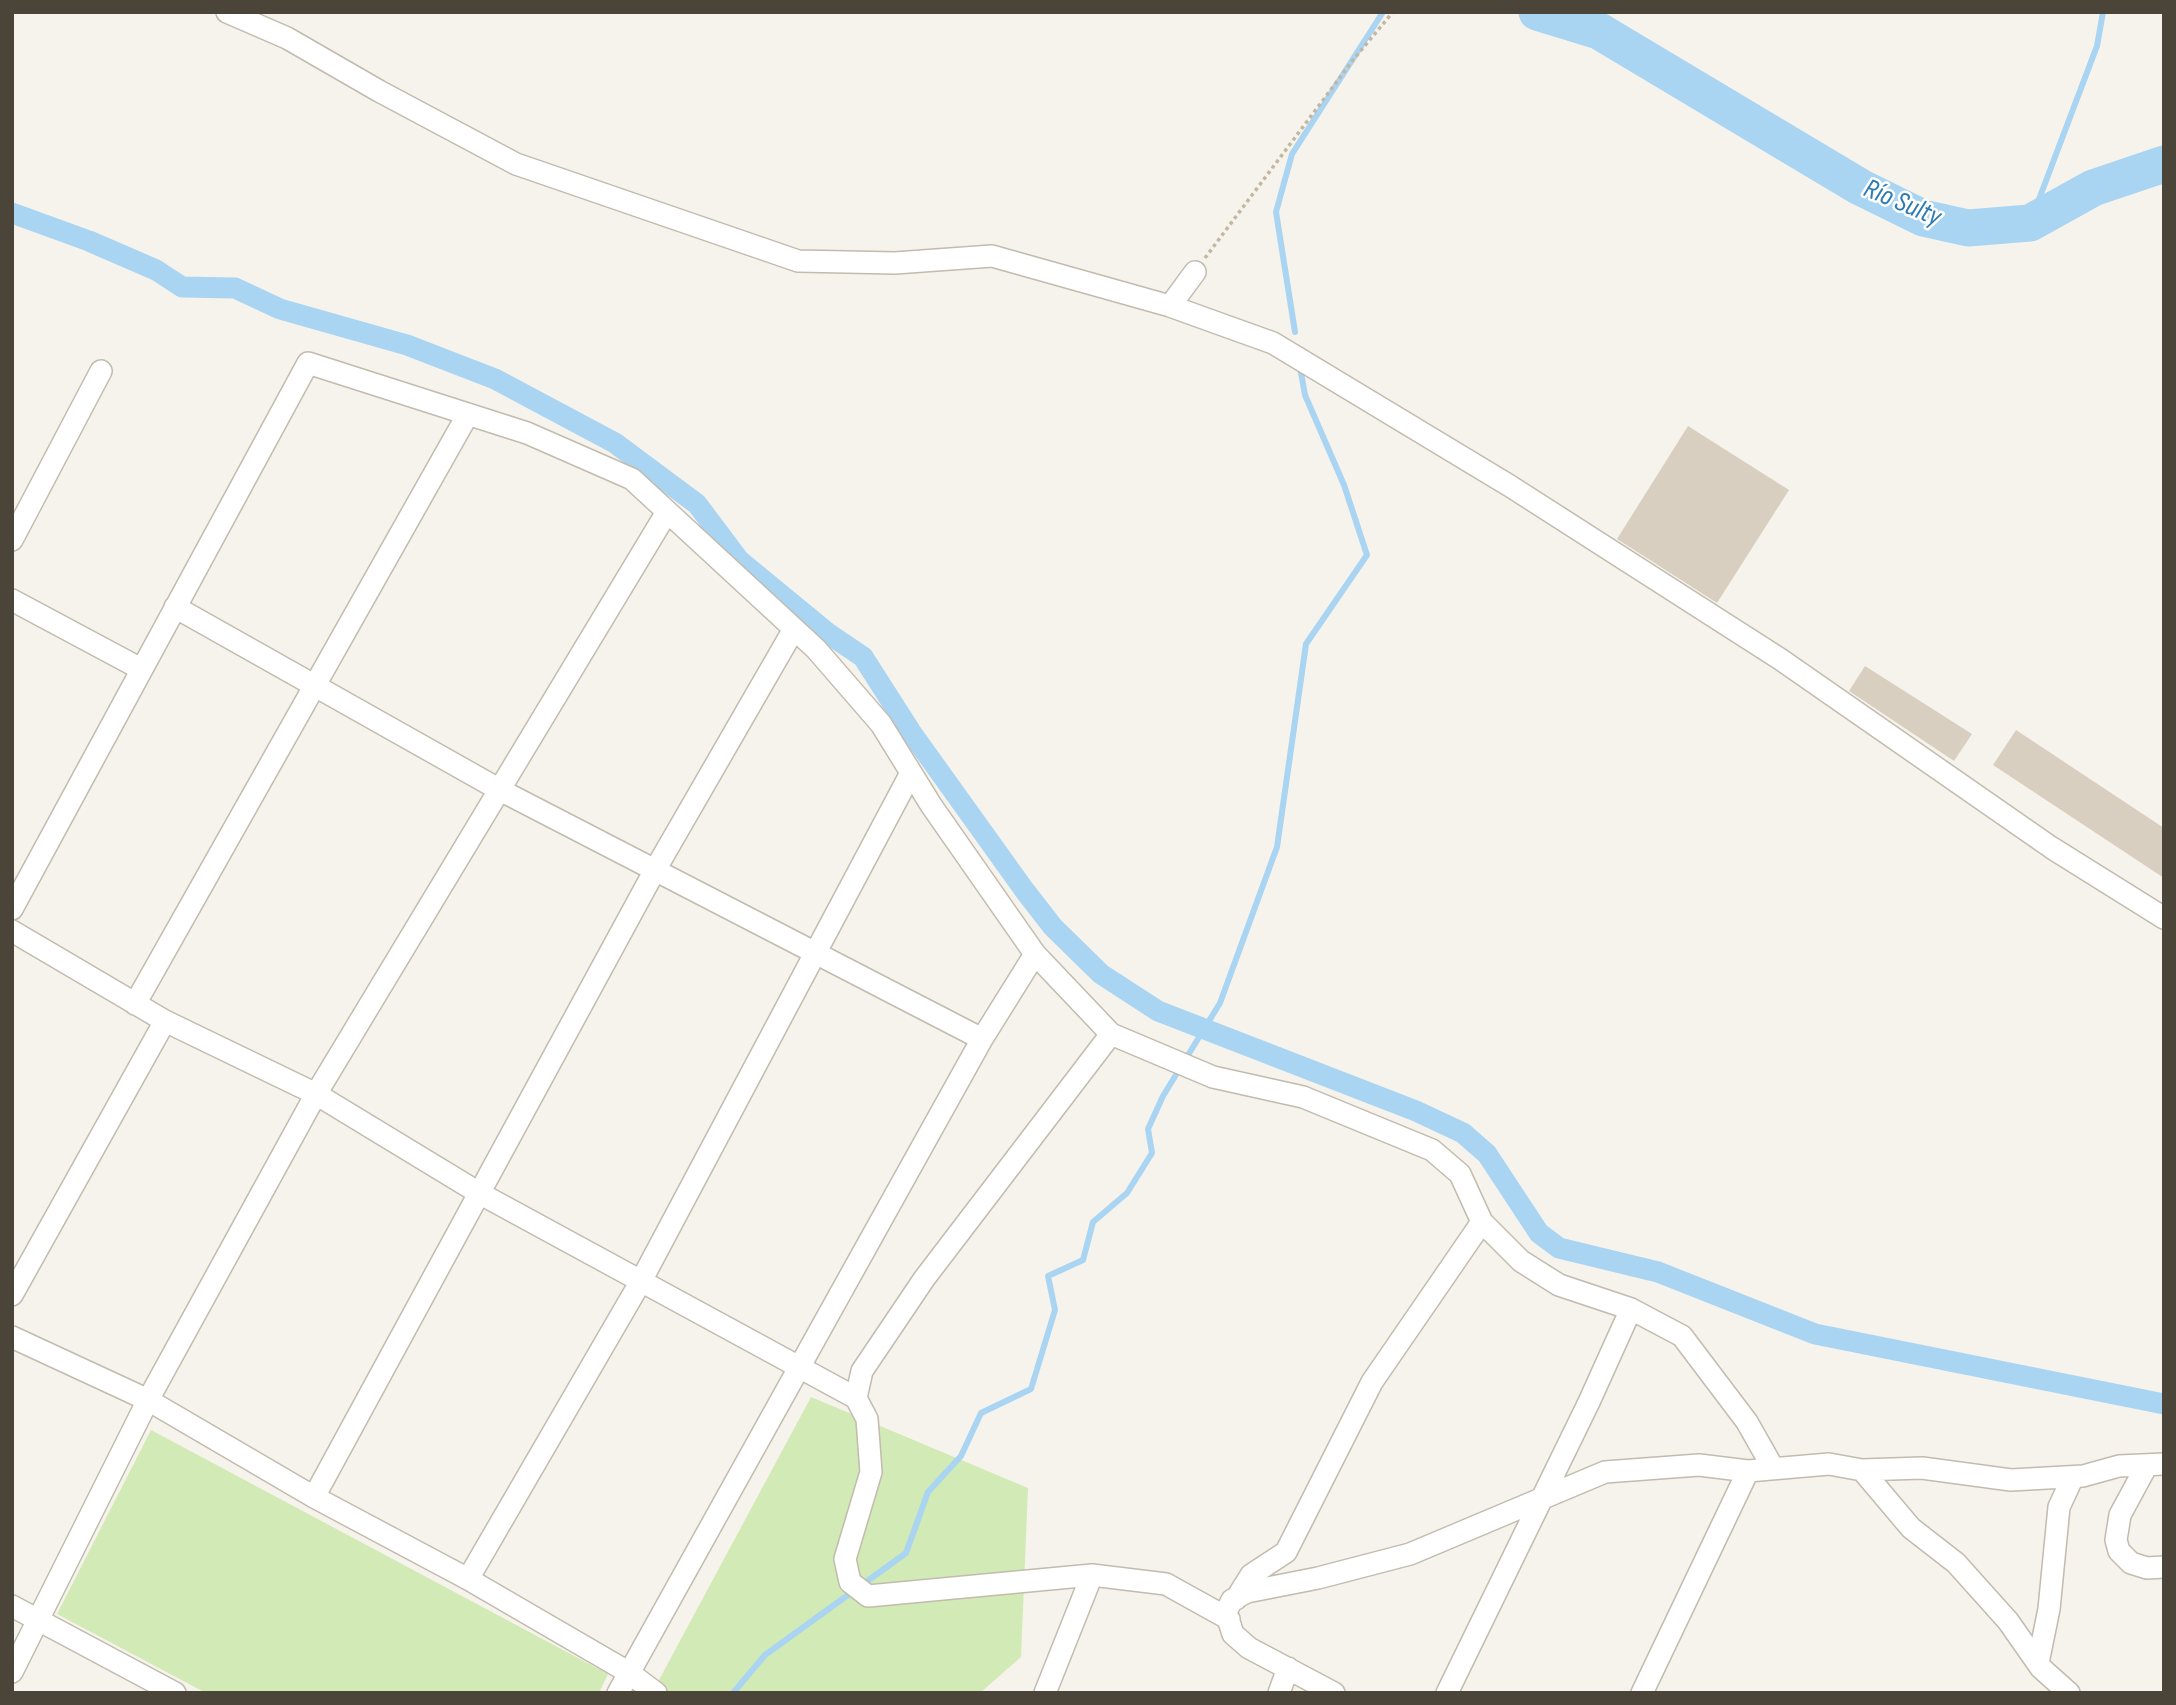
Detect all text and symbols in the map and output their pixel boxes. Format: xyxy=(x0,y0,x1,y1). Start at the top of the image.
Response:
water label: Río Sulty xyxy=(1858,173,1946,235)

